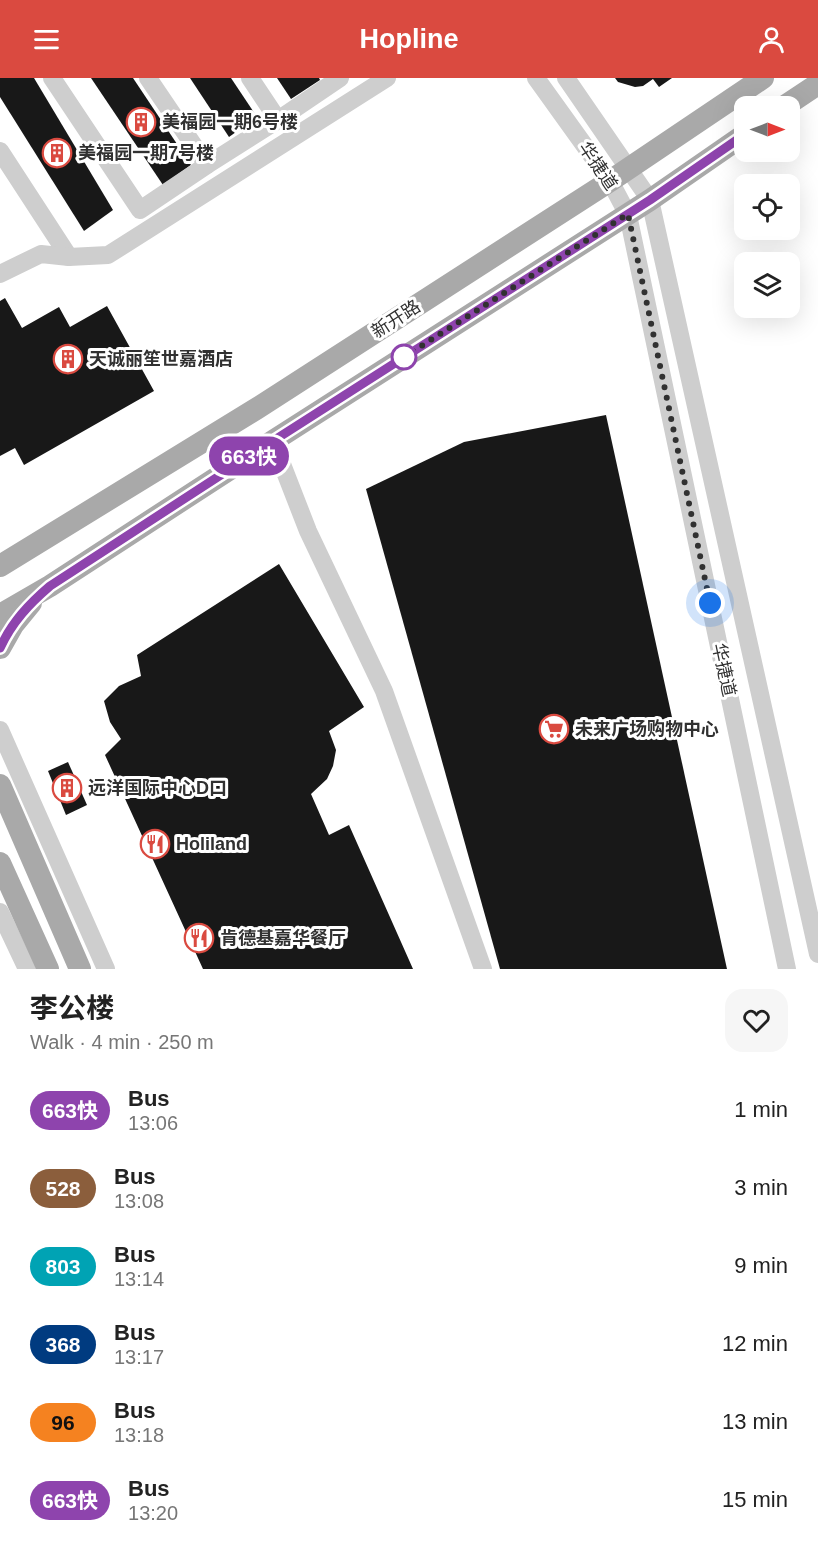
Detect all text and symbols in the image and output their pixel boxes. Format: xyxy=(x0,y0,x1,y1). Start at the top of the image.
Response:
icon: menu xyxy=(30,23,63,56)
icon: person xyxy=(755,23,788,56)
text: Hopline xyxy=(360,24,459,54)
north arrow xyxy=(734,96,800,162)
map controls xyxy=(734,96,800,318)
building icon: 美福园一期6号楼 xyxy=(125,106,157,138)
place label: 美福园一期6号楼 xyxy=(162,112,298,132)
building icon: 美福园一期7号楼 xyxy=(41,137,73,169)
street label: 华捷道 xyxy=(575,138,621,194)
place label: 美福园一期7号楼 xyxy=(78,143,214,163)
button: locate xyxy=(734,174,800,240)
button: layers xyxy=(734,252,800,318)
street label: 新开路 xyxy=(368,296,424,342)
building icon: 天诚丽笙世嘉酒店 xyxy=(52,343,84,375)
unlabelled marker xyxy=(391,344,417,370)
place label: 天诚丽笙世嘉酒店 xyxy=(89,349,233,369)
line badge: 663快 xyxy=(207,436,291,476)
text: 663快 xyxy=(221,445,277,468)
your location xyxy=(695,588,725,618)
street label: 华捷道 xyxy=(709,642,739,698)
supermarket icon: 未来广场购物中心 xyxy=(538,713,570,745)
place label: 未来广场购物中心 xyxy=(575,719,719,739)
building icon: 远洋国际中心D口 xyxy=(51,772,83,804)
place label: 远洋国际中心D口 xyxy=(88,778,227,798)
restaurant icon: Holiland xyxy=(139,828,171,860)
place label: Holiland xyxy=(176,834,247,854)
restaurant icon: 肯德基嘉华餐厅 xyxy=(183,922,215,954)
place label: 肯德基嘉华餐厅 xyxy=(220,928,346,948)
button: heart xyxy=(725,989,788,1052)
text: 李公楼 xyxy=(30,993,114,1024)
text: Walk · 4 min · 250 m xyxy=(30,1031,214,1053)
text: Bus xyxy=(128,1086,170,1111)
text: 1 min xyxy=(734,1097,788,1122)
text: 663快 xyxy=(42,1099,98,1122)
text: 13:06 xyxy=(128,1112,178,1134)
text: Bus xyxy=(114,1164,156,1189)
text: 3 min xyxy=(734,1175,788,1200)
text: 528 xyxy=(45,1177,81,1200)
text: 13:08 xyxy=(114,1190,164,1212)
text: Bus xyxy=(114,1242,156,1267)
text: 9 min xyxy=(734,1253,788,1278)
text: 803 xyxy=(45,1255,81,1278)
text: 13:14 xyxy=(114,1268,164,1290)
text: Bus xyxy=(114,1320,156,1345)
text: 12 min xyxy=(722,1331,788,1356)
text: 368 xyxy=(45,1333,81,1356)
text: 13:17 xyxy=(114,1346,164,1368)
text: Bus xyxy=(114,1398,156,1423)
text: 13 min xyxy=(722,1409,788,1434)
text: 96 xyxy=(51,1411,75,1434)
text: 13:18 xyxy=(114,1424,164,1446)
text: Bus xyxy=(128,1476,170,1501)
text: 15 min xyxy=(722,1487,788,1512)
text: 663快 xyxy=(42,1489,98,1512)
text: 13:20 xyxy=(128,1502,178,1524)

